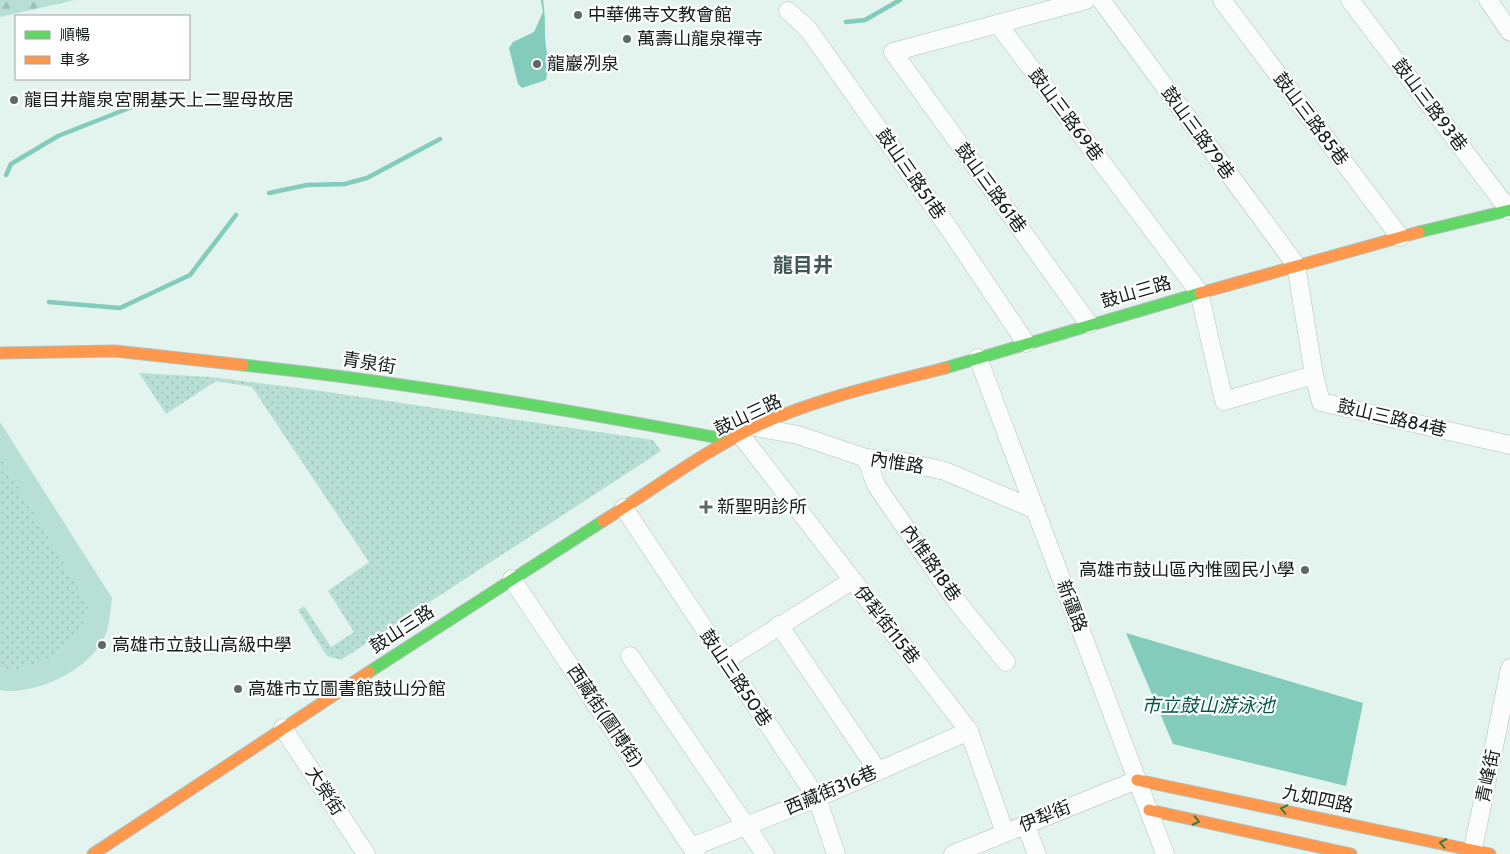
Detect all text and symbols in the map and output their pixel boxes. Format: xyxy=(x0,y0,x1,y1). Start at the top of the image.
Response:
place label: 中華佛寺文教會館 xyxy=(588,4,732,26)
marker: 中華佛寺文教會館 xyxy=(572,9,584,21)
legend xyxy=(15,15,190,80)
text: 順暢 xyxy=(60,26,90,44)
place label: 萬壽山龍泉禪寺 xyxy=(637,28,763,50)
marker: 萬壽山龍泉禪寺 xyxy=(621,33,633,45)
text: 車多 xyxy=(60,51,90,69)
place label: 龍巖冽泉 xyxy=(547,53,619,75)
street label: 鼓山三路93巷 xyxy=(1388,54,1472,156)
marker: 龍巖冽泉 xyxy=(531,58,543,70)
street label: 鼓山三路69巷 xyxy=(1024,64,1108,166)
street label: 鼓山三路85巷 xyxy=(1269,68,1353,170)
street label: 鼓山三路79巷 xyxy=(1157,82,1239,184)
place label: 龍目井龍泉宮開基天上二聖母故居 xyxy=(24,89,294,111)
marker: 龍目井龍泉宮開基天上二聖母故居 xyxy=(8,94,20,106)
street label: 鼓山三路51巷 xyxy=(872,124,950,224)
street label: 鼓山三路61巷 xyxy=(951,139,1031,237)
district label: 龍目井 xyxy=(773,253,833,277)
street label: 鼓山三路 xyxy=(1098,272,1174,312)
street label: 青泉街 xyxy=(341,348,397,378)
street label: 鼓山三路 xyxy=(711,390,785,440)
street label: 鼓山三路84巷 xyxy=(1335,395,1449,441)
street label: 內惟路 xyxy=(869,448,925,478)
place label: 新聖明診所 xyxy=(717,496,807,518)
marker: 新聖明診所 xyxy=(699,500,713,514)
street label: 內惟路18巷 xyxy=(897,520,965,606)
place label: 高雄市鼓山區內惟國民小學 xyxy=(1079,559,1295,581)
marker: 高雄市鼓山區內惟國民小學 xyxy=(1299,564,1311,576)
street label: 新疆路 xyxy=(1052,577,1092,635)
street label: 伊犁街115巷 xyxy=(850,581,924,669)
street label: 鼓山三路 xyxy=(366,600,438,658)
street label: 鼓山三路50巷 xyxy=(695,625,777,731)
place label: 高雄市立鼓山高級中學 xyxy=(112,634,292,656)
marker: 高雄市立鼓山高級中學 xyxy=(96,639,108,651)
street label: 西藏街(圖博街) xyxy=(563,660,647,772)
place label: 高雄市立圖書館鼓山分館 xyxy=(248,678,446,700)
marker: 高雄市立圖書館鼓山分館 xyxy=(232,683,244,695)
water label: 市立鼓山游泳池 xyxy=(1141,694,1276,717)
street label: 青峰街 xyxy=(1472,747,1504,805)
street label: 西藏街316巷 xyxy=(782,761,880,819)
street label: 大榮街 xyxy=(301,762,349,820)
street label: 九如四路 xyxy=(1280,781,1356,817)
street label: 伊犁街 xyxy=(1016,796,1074,836)
one-way arrow xyxy=(1279,805,1288,815)
one-way arrow xyxy=(1192,815,1201,826)
one-way arrow xyxy=(1438,838,1447,849)

